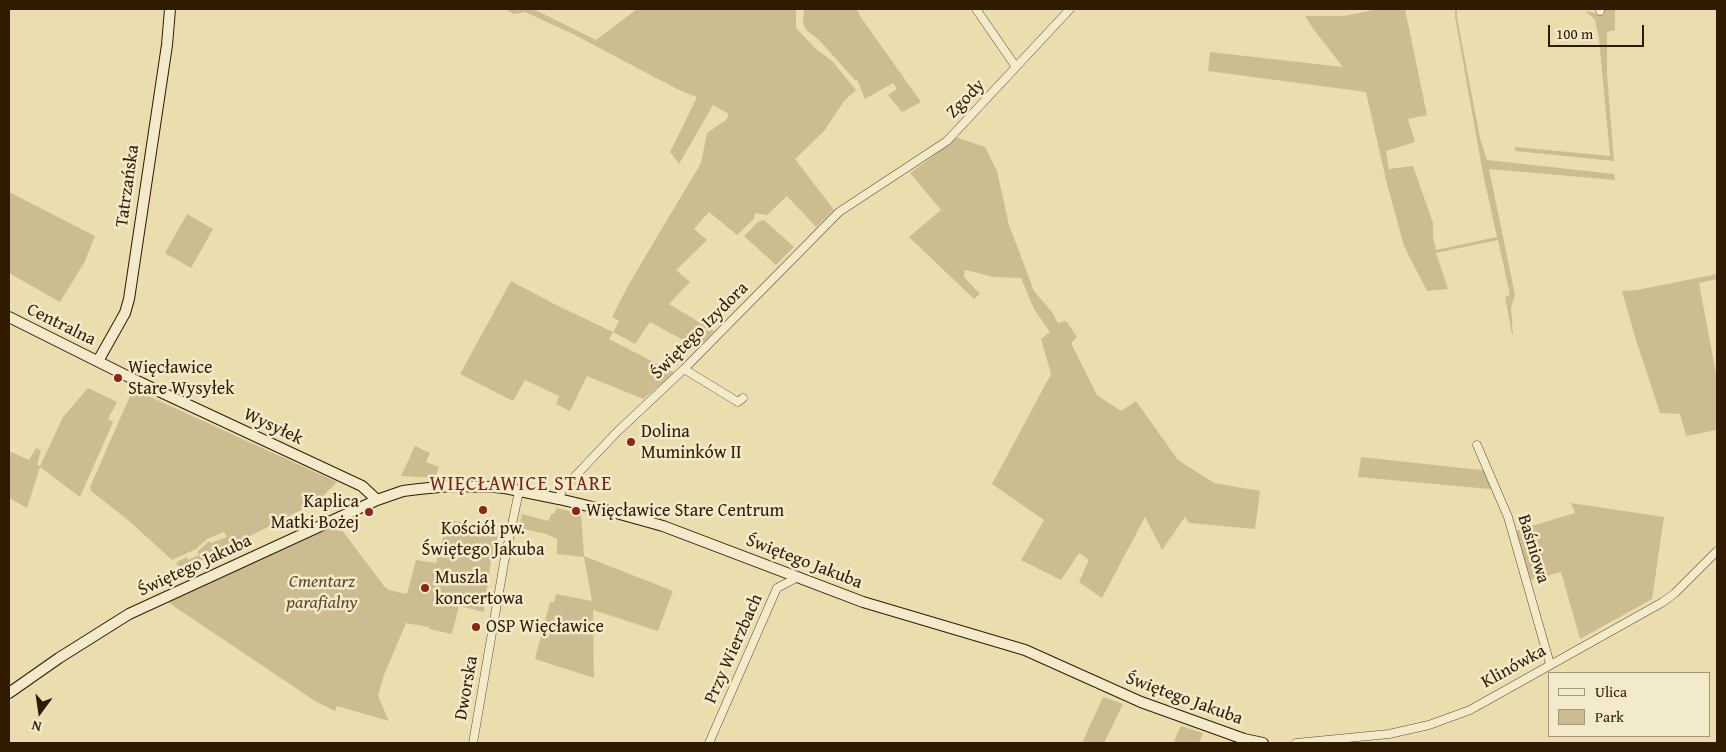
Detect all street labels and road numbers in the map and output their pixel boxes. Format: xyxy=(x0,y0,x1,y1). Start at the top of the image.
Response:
street label: Zgody xyxy=(942,75,990,123)
street label: Tatrzańska xyxy=(112,143,144,229)
street label: Świętego Izydora xyxy=(647,278,753,384)
street label: Centralna xyxy=(23,299,99,351)
street label: Wysyłek xyxy=(240,404,306,450)
street label: Baśniowa xyxy=(1512,512,1554,586)
street label: Świętego Jakuba xyxy=(135,530,255,602)
street label: Świętego Jakuba xyxy=(743,530,865,594)
street label: Przy Wierzbach xyxy=(700,591,768,707)
street label: Klinówka xyxy=(1478,640,1550,694)
street label: Dworska xyxy=(451,654,483,722)
street label: Świętego Jakuba xyxy=(1123,668,1245,730)

